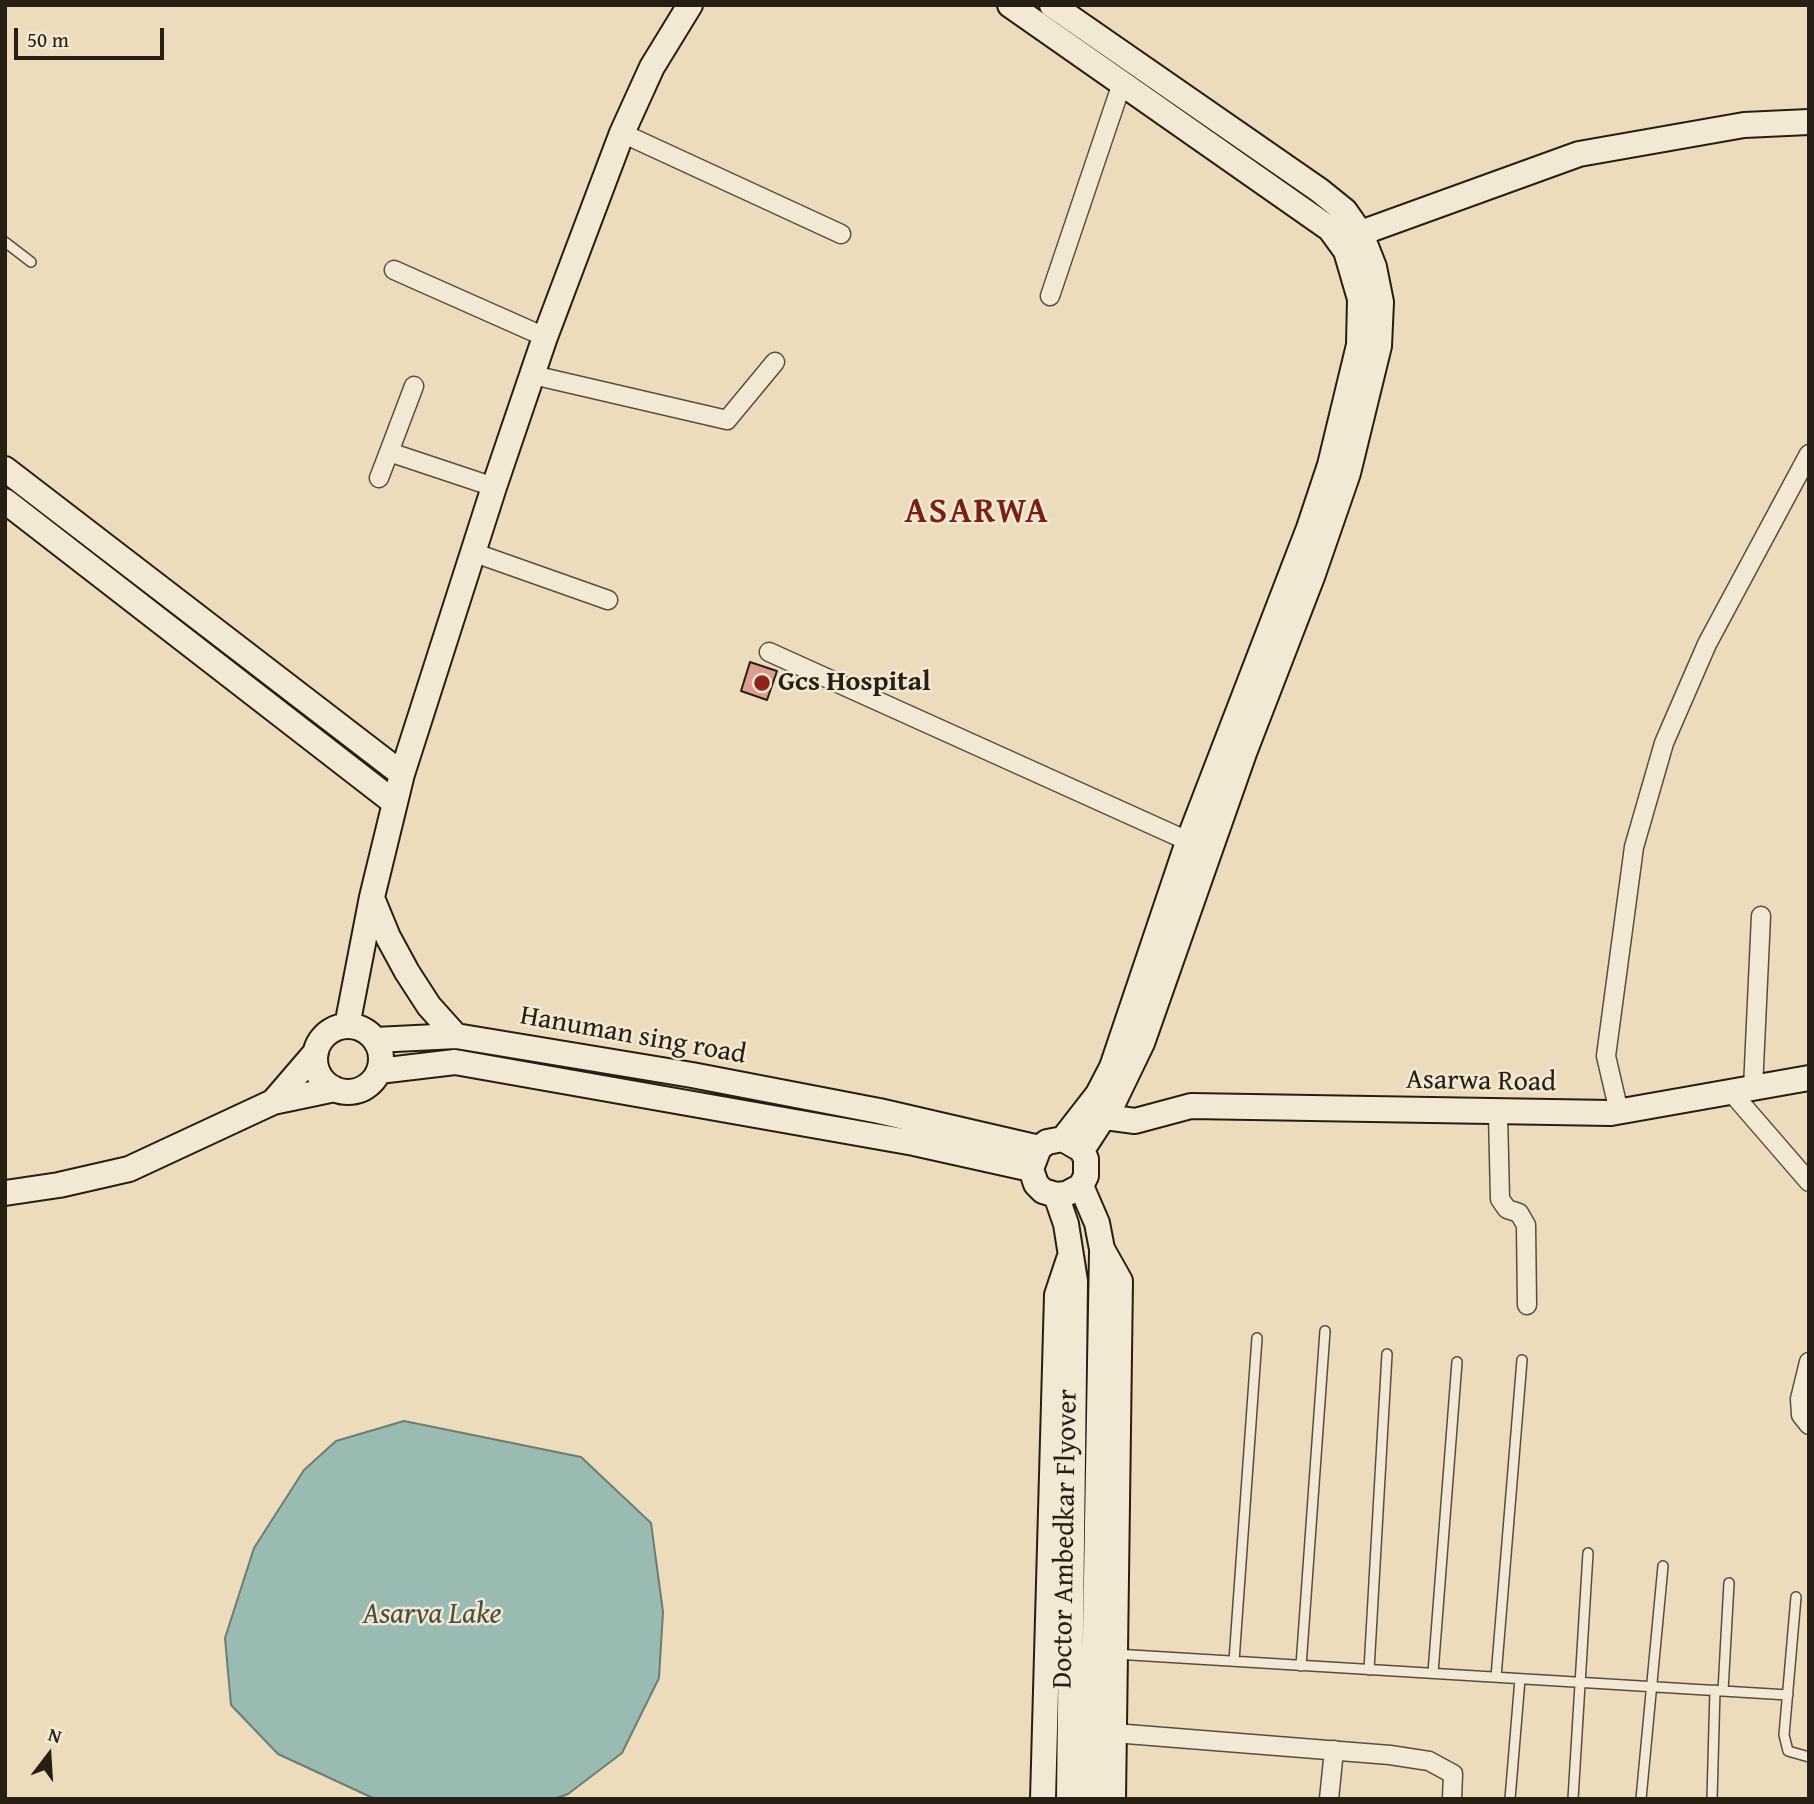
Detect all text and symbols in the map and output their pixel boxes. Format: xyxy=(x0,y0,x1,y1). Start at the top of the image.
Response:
scale bar xyxy=(18,14,168,58)
text: 50 m xyxy=(27,24,69,55)
district label: ASARWA xyxy=(905,492,1049,534)
place label: Gcs Hospital xyxy=(778,666,931,700)
marker: Gcs Hospital xyxy=(752,673,772,693)
street label: Hanuman sing road xyxy=(517,1000,749,1072)
street label: Asarwa Road xyxy=(1406,1064,1556,1100)
street label: Doctor Ambedkar Flyover xyxy=(1047,1389,1085,1689)
water label: Asarva Lake xyxy=(362,1597,502,1633)
north arrow xyxy=(14,1720,84,1790)
text: N xyxy=(45,1720,65,1750)

